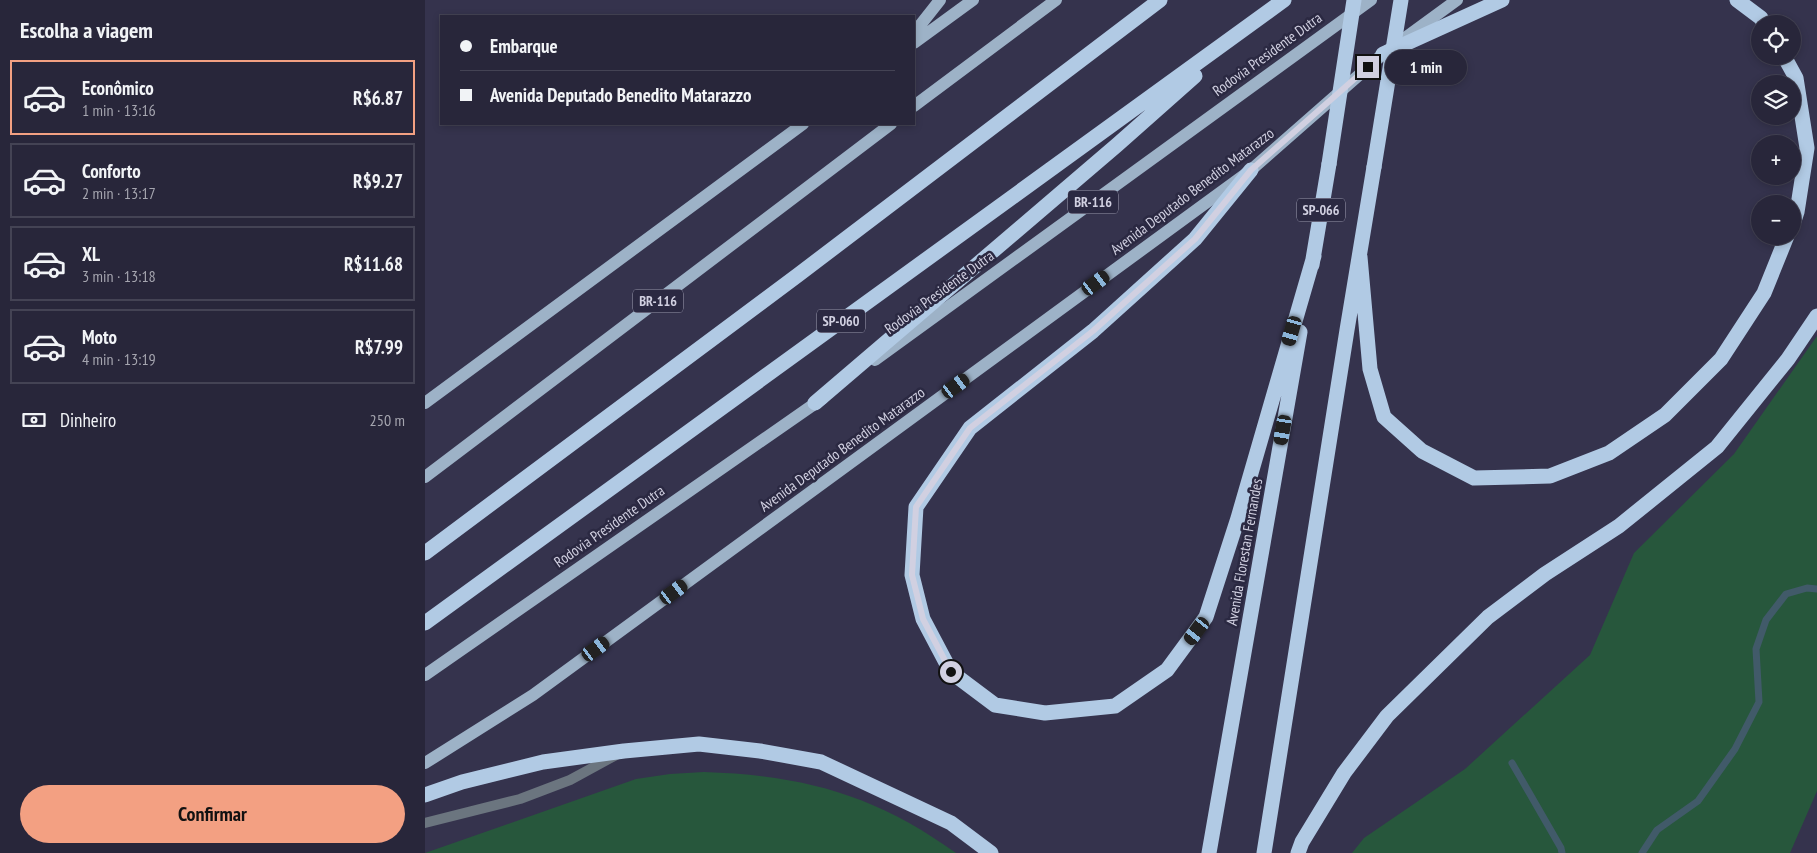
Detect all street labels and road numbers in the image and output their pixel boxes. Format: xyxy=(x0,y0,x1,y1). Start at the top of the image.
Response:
street label: Rodovia Presidente Dutra xyxy=(1209,8,1325,100)
street label: Avenida Deputado Benedito Matarazzo xyxy=(1106,123,1278,259)
road number: BR-116 xyxy=(1068,190,1118,213)
road number: SP-066 xyxy=(1297,198,1345,222)
street label: Rodovia Presidente Dutra xyxy=(881,246,997,338)
road number: BR-116 xyxy=(633,290,683,312)
road number: SP-060 xyxy=(817,310,865,332)
street label: Avenida Deputado Benedito Matarazzo xyxy=(756,383,928,515)
street label: Avenida Florestan Fernandes xyxy=(1222,477,1266,627)
street label: Rodovia Presidente Dutra xyxy=(550,481,668,571)

